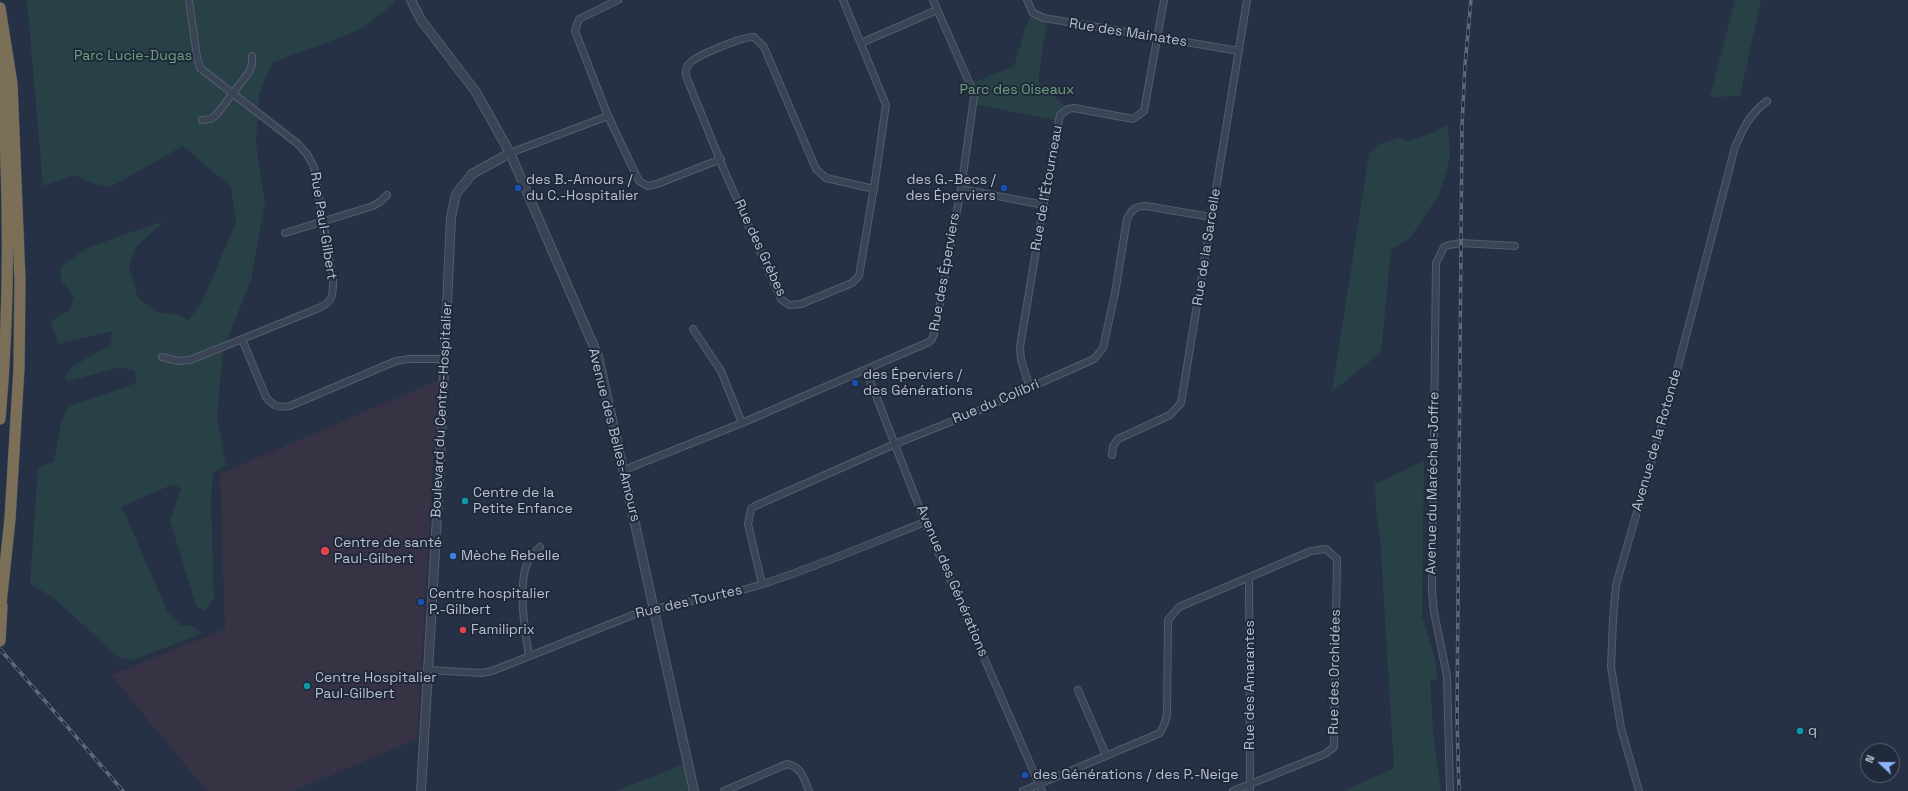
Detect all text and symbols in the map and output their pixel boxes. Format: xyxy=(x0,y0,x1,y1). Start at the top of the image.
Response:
street label: Rue des Mainates xyxy=(1068,15,1188,51)
park label: Parc Lucie-Dugas xyxy=(74,48,192,64)
park label: Parc des Oiseaux xyxy=(960,82,1074,98)
street label: Rue de l'Étourneau xyxy=(1028,124,1066,252)
street label: Rue Paul-Gilbert xyxy=(306,171,340,281)
place label: des B.-Amours / du C.-Hospitalier xyxy=(526,172,639,204)
place label: des G.-Becs / des Éperviers xyxy=(905,172,996,204)
marker: des B.-Amours / du C.-Hospitalier xyxy=(513,183,523,193)
marker: des G.-Becs / des Éperviers xyxy=(999,183,1009,193)
street label: Rue de la Sarcelle xyxy=(1189,187,1225,307)
street label: Rue des Grèbes xyxy=(730,197,790,299)
street label: Rue des Éperviers xyxy=(926,212,964,332)
street label: Boulevard du Centre-Hospitalier xyxy=(428,301,456,519)
street label: Avenue des Belles-Amours xyxy=(584,347,644,523)
place label: des Éperviers / des Générations xyxy=(863,367,973,400)
street label: Avenue de la Rotonde xyxy=(1629,367,1685,513)
street label: Rue du Colibri xyxy=(950,376,1042,428)
marker: des Éperviers / des Générations xyxy=(850,378,860,388)
street label: Avenue du Maréchal-Joffre xyxy=(1423,391,1443,575)
place label: Centre de la Petite Enfance xyxy=(473,485,573,518)
marker: Centre de la Petite Enfance xyxy=(460,496,470,506)
street label: Avenue des Générations xyxy=(912,503,992,659)
place label: Centre de santé Paul-Gilbert xyxy=(334,535,442,568)
marker: Centre de santé Paul-Gilbert xyxy=(319,545,331,557)
place label: Mèche Rebelle xyxy=(461,548,560,564)
marker: Mèche Rebelle xyxy=(448,551,458,561)
street label: Rue des Tourtes xyxy=(634,582,744,622)
place label: Centre hospitalier P.-Gilbert xyxy=(429,586,550,618)
marker: Centre hospitalier P.-Gilbert xyxy=(416,597,426,607)
street label: Rue des Orchidées xyxy=(1326,609,1344,735)
street label: Rue des Amarantes xyxy=(1242,620,1258,750)
place label: Familiprix xyxy=(471,622,535,638)
marker: Familiprix xyxy=(458,625,468,635)
place label: Centre Hospitalier Paul-Gilbert xyxy=(315,670,437,702)
marker: Centre Hospitalier Paul-Gilbert xyxy=(302,681,312,691)
place label: q xyxy=(1808,723,1817,739)
marker: q xyxy=(1795,726,1805,736)
north arrow xyxy=(1860,743,1900,783)
text: N xyxy=(1862,753,1878,765)
place label: des Générations / des P.-Neige xyxy=(1033,767,1239,783)
marker: des Générations / des P.-Neige xyxy=(1020,770,1030,780)

